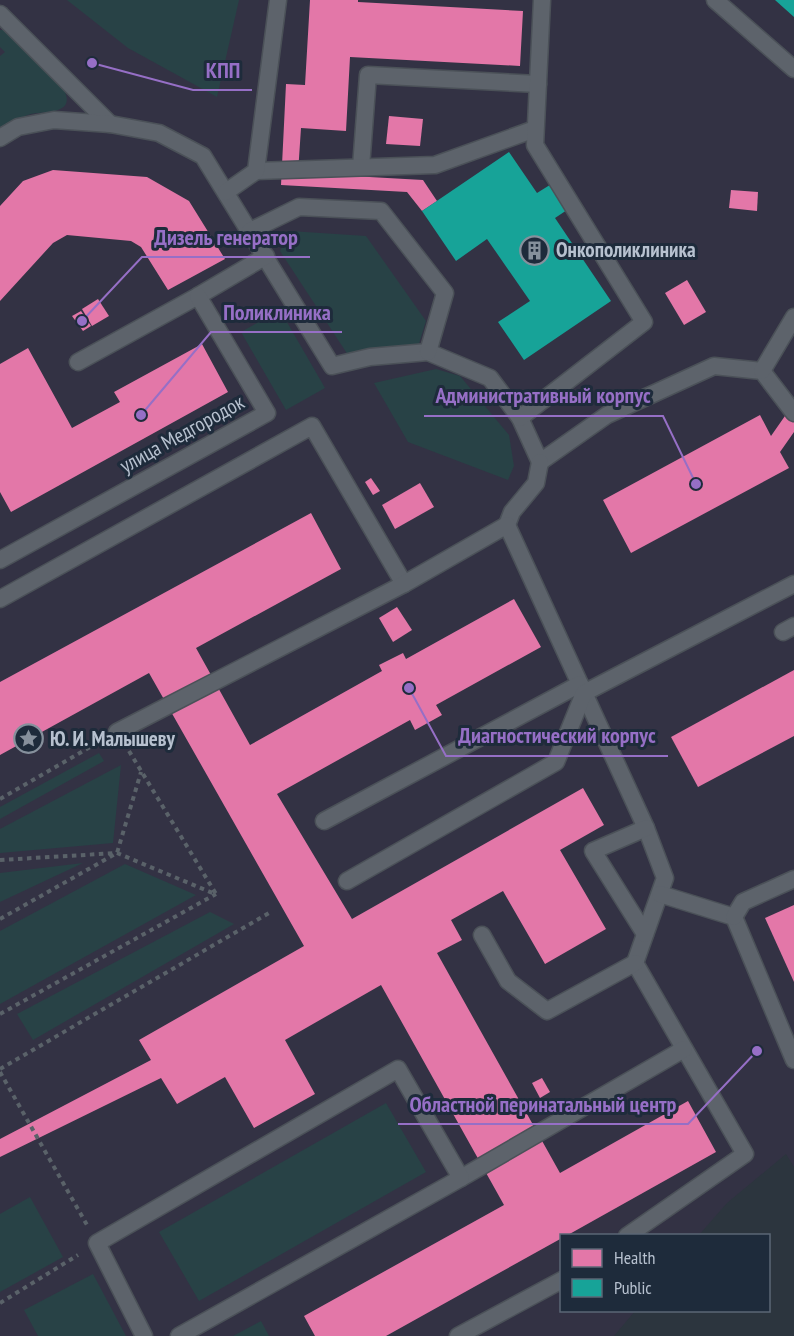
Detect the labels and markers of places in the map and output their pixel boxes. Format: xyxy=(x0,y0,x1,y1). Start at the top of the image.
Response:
callout: КПП xyxy=(193,50,252,90)
callout: Дизель генератор xyxy=(142,217,310,257)
building icon: Онкополиклиника xyxy=(519,234,551,266)
place label: Онкополиклиника xyxy=(556,236,696,263)
callout: Поликлиника xyxy=(211,292,342,332)
callout: Административный корпус xyxy=(424,376,663,416)
callout: Диагностический корпус xyxy=(446,716,668,756)
place icon: Ю. И. Малышеву xyxy=(13,723,45,755)
place label: Ю. И. Малышеву xyxy=(50,725,176,752)
callout: Областной перинатальный центр xyxy=(398,1084,688,1124)

